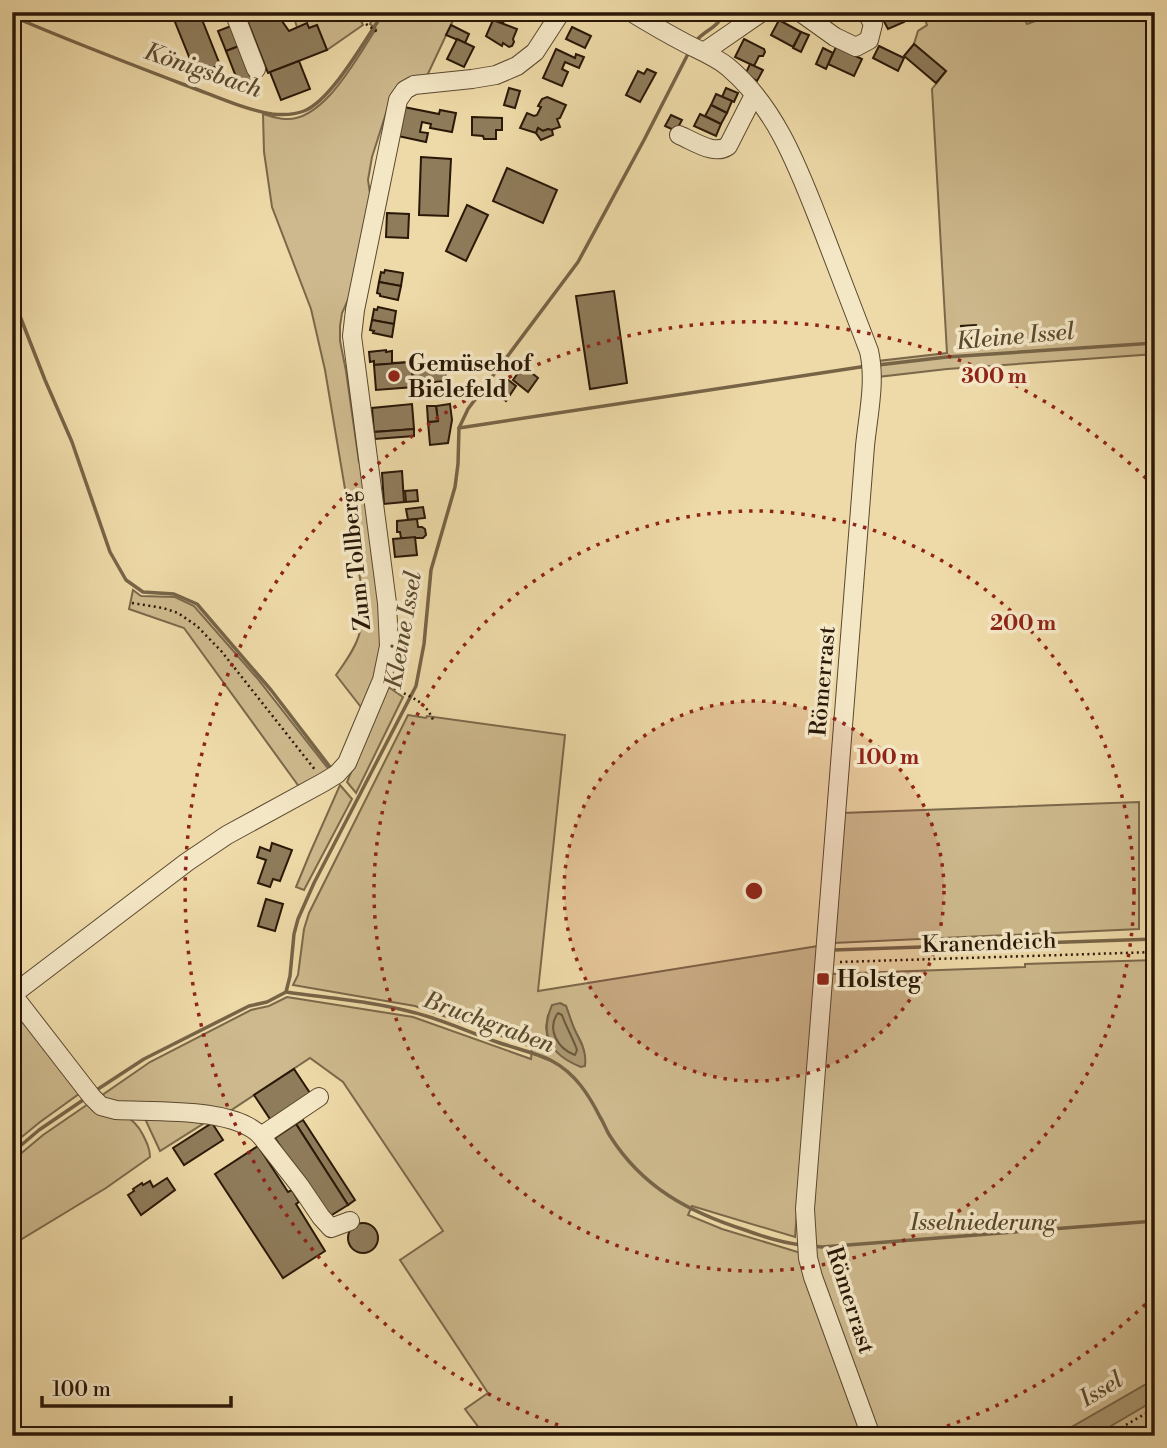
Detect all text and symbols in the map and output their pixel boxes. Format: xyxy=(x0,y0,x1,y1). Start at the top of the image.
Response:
water label: Königsbach xyxy=(140,37,266,105)
water label: Kleine Issel xyxy=(954,317,1076,357)
place label: Gemüsehof Bielefeld xyxy=(408,350,534,404)
text: 300 m xyxy=(961,364,1027,390)
marker: Gemüsehof Bielefeld xyxy=(386,368,402,384)
street label: Zum Tollberg xyxy=(335,490,377,632)
water label: Kleine Issel xyxy=(379,569,429,691)
text: 200 m xyxy=(990,611,1056,637)
street label: Römerrast xyxy=(804,625,842,737)
text: 100 m xyxy=(857,745,919,771)
centre of rings xyxy=(742,879,766,903)
street label: Kranendeich xyxy=(921,927,1057,959)
place label: Holsteg xyxy=(837,966,922,994)
marker: Holsteg xyxy=(815,971,831,987)
water label: Bruchgraben xyxy=(418,985,559,1061)
park label: Isselniederung xyxy=(909,1209,1057,1237)
street label: Römerrast xyxy=(820,1243,880,1357)
scale bar xyxy=(42,1364,231,1408)
water label: Issel xyxy=(1073,1365,1129,1415)
text: 100 m xyxy=(52,1377,111,1403)

